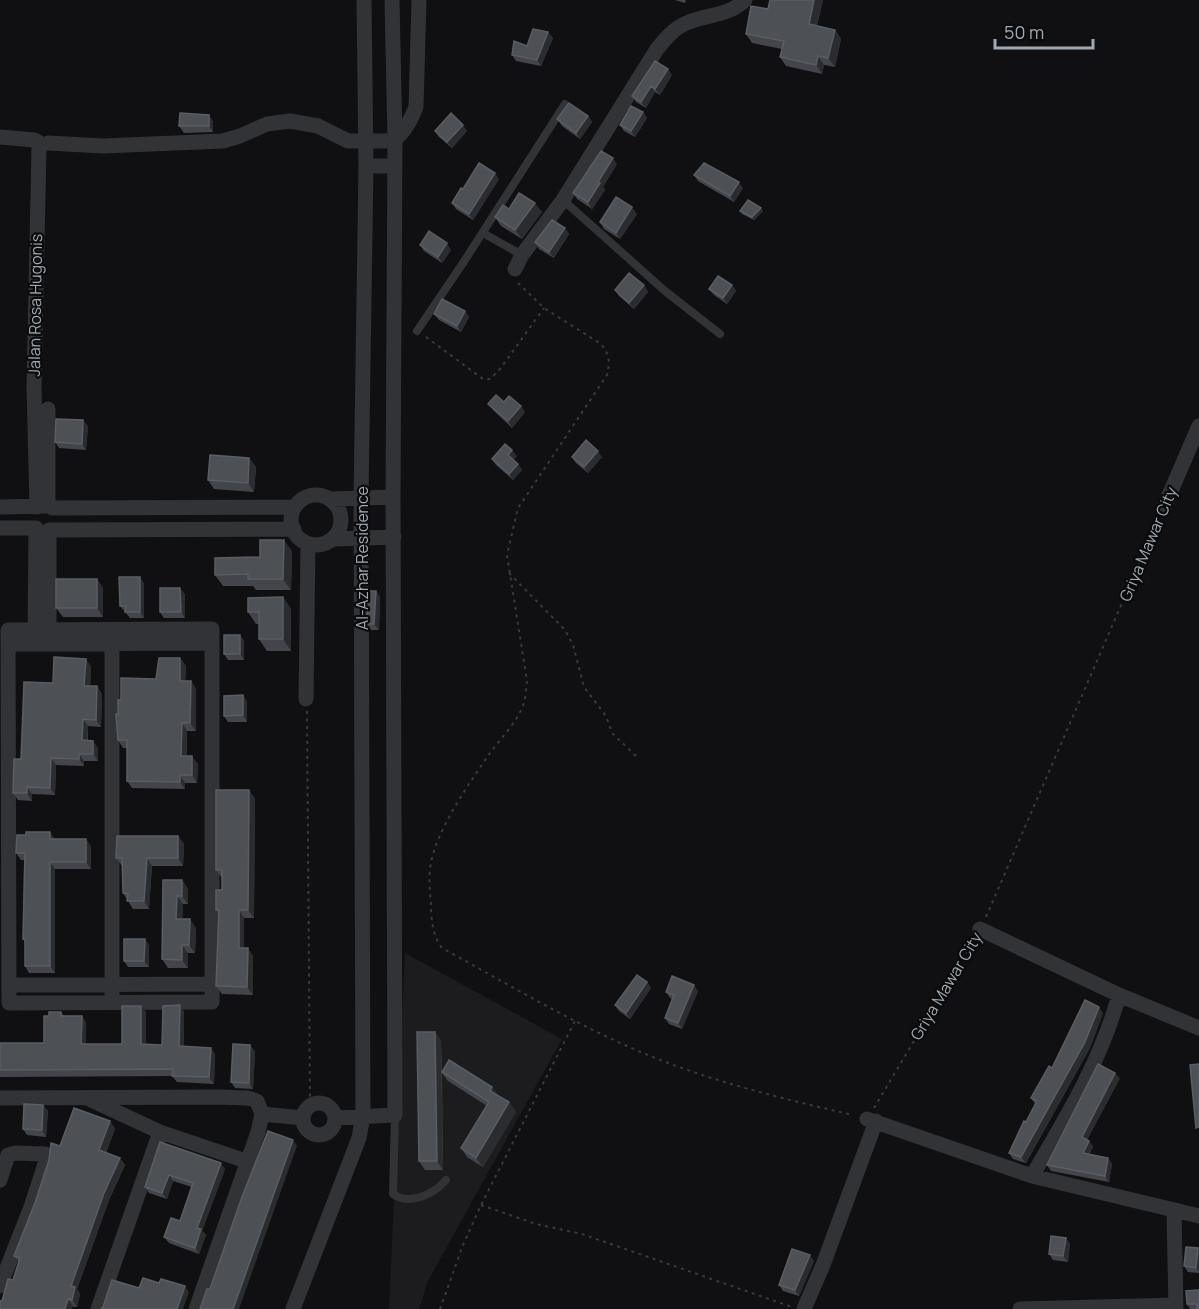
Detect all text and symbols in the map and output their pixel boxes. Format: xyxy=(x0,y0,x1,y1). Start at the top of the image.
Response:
scale bar xyxy=(995,12,1092,50)
text: 50 m xyxy=(1004,20,1044,44)
street label: Jalan Rosa Hugonis xyxy=(23,234,47,376)
street label: Griya Mawar City xyxy=(1114,483,1182,605)
street label: Al-Azhar Residence xyxy=(351,486,373,630)
street label: Griya Mawar City xyxy=(905,927,987,1044)

